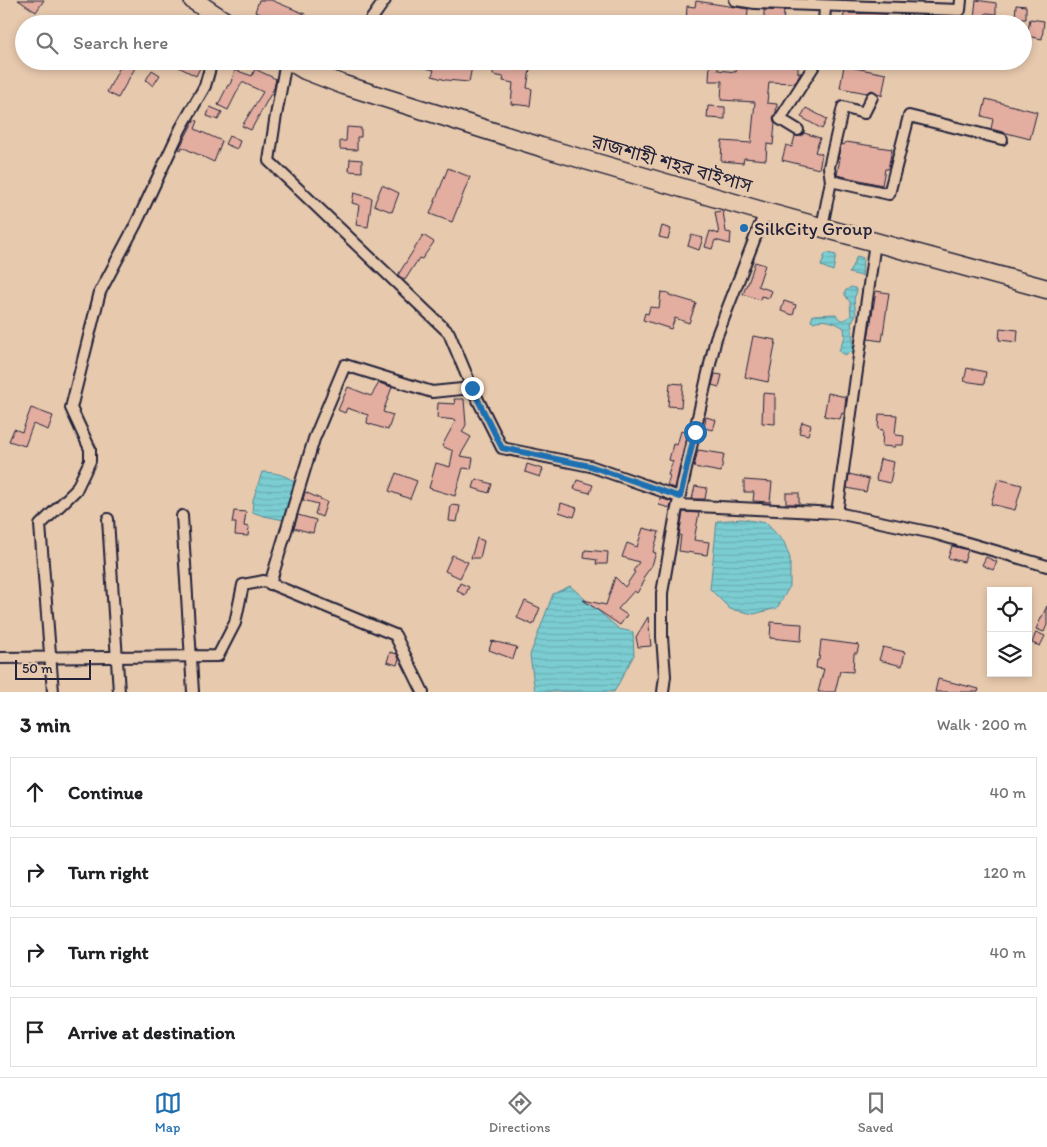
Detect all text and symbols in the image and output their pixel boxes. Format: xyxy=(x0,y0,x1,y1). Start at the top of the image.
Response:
search box xyxy=(15,15,1032,70)
icon: search xyxy=(33,29,61,57)
text: Search here xyxy=(73,31,168,54)
street label: রাজশাহী শহর বাইপাস xyxy=(588,129,756,198)
place label: SilkCity Group xyxy=(754,217,873,240)
marker: SilkCity Group xyxy=(738,222,750,234)
route end xyxy=(461,377,484,400)
route start xyxy=(684,421,707,444)
map controls xyxy=(987,587,1032,677)
button: locate xyxy=(987,587,1032,632)
button: layers xyxy=(987,632,1032,677)
scale bar xyxy=(15,657,91,680)
text: 50 m xyxy=(22,660,53,677)
text: 3 min xyxy=(20,712,70,737)
text: Walk · 200 m xyxy=(937,715,1027,734)
icon: ahead xyxy=(21,778,49,806)
text: Continue xyxy=(68,781,143,804)
text: 40 m xyxy=(989,783,1026,802)
icon: right xyxy=(21,858,49,886)
text: Turn right xyxy=(68,861,149,884)
text: 120 m xyxy=(983,863,1026,882)
icon: right xyxy=(21,938,49,966)
text: Turn right xyxy=(68,941,149,964)
text: 40 m xyxy=(989,943,1026,962)
icon: arrive xyxy=(21,1018,49,1046)
text: Arrive at destination xyxy=(68,1021,235,1044)
tab: Map xyxy=(154,1089,182,1136)
tab: Directions xyxy=(489,1089,550,1136)
tab: Saved xyxy=(858,1089,893,1136)

